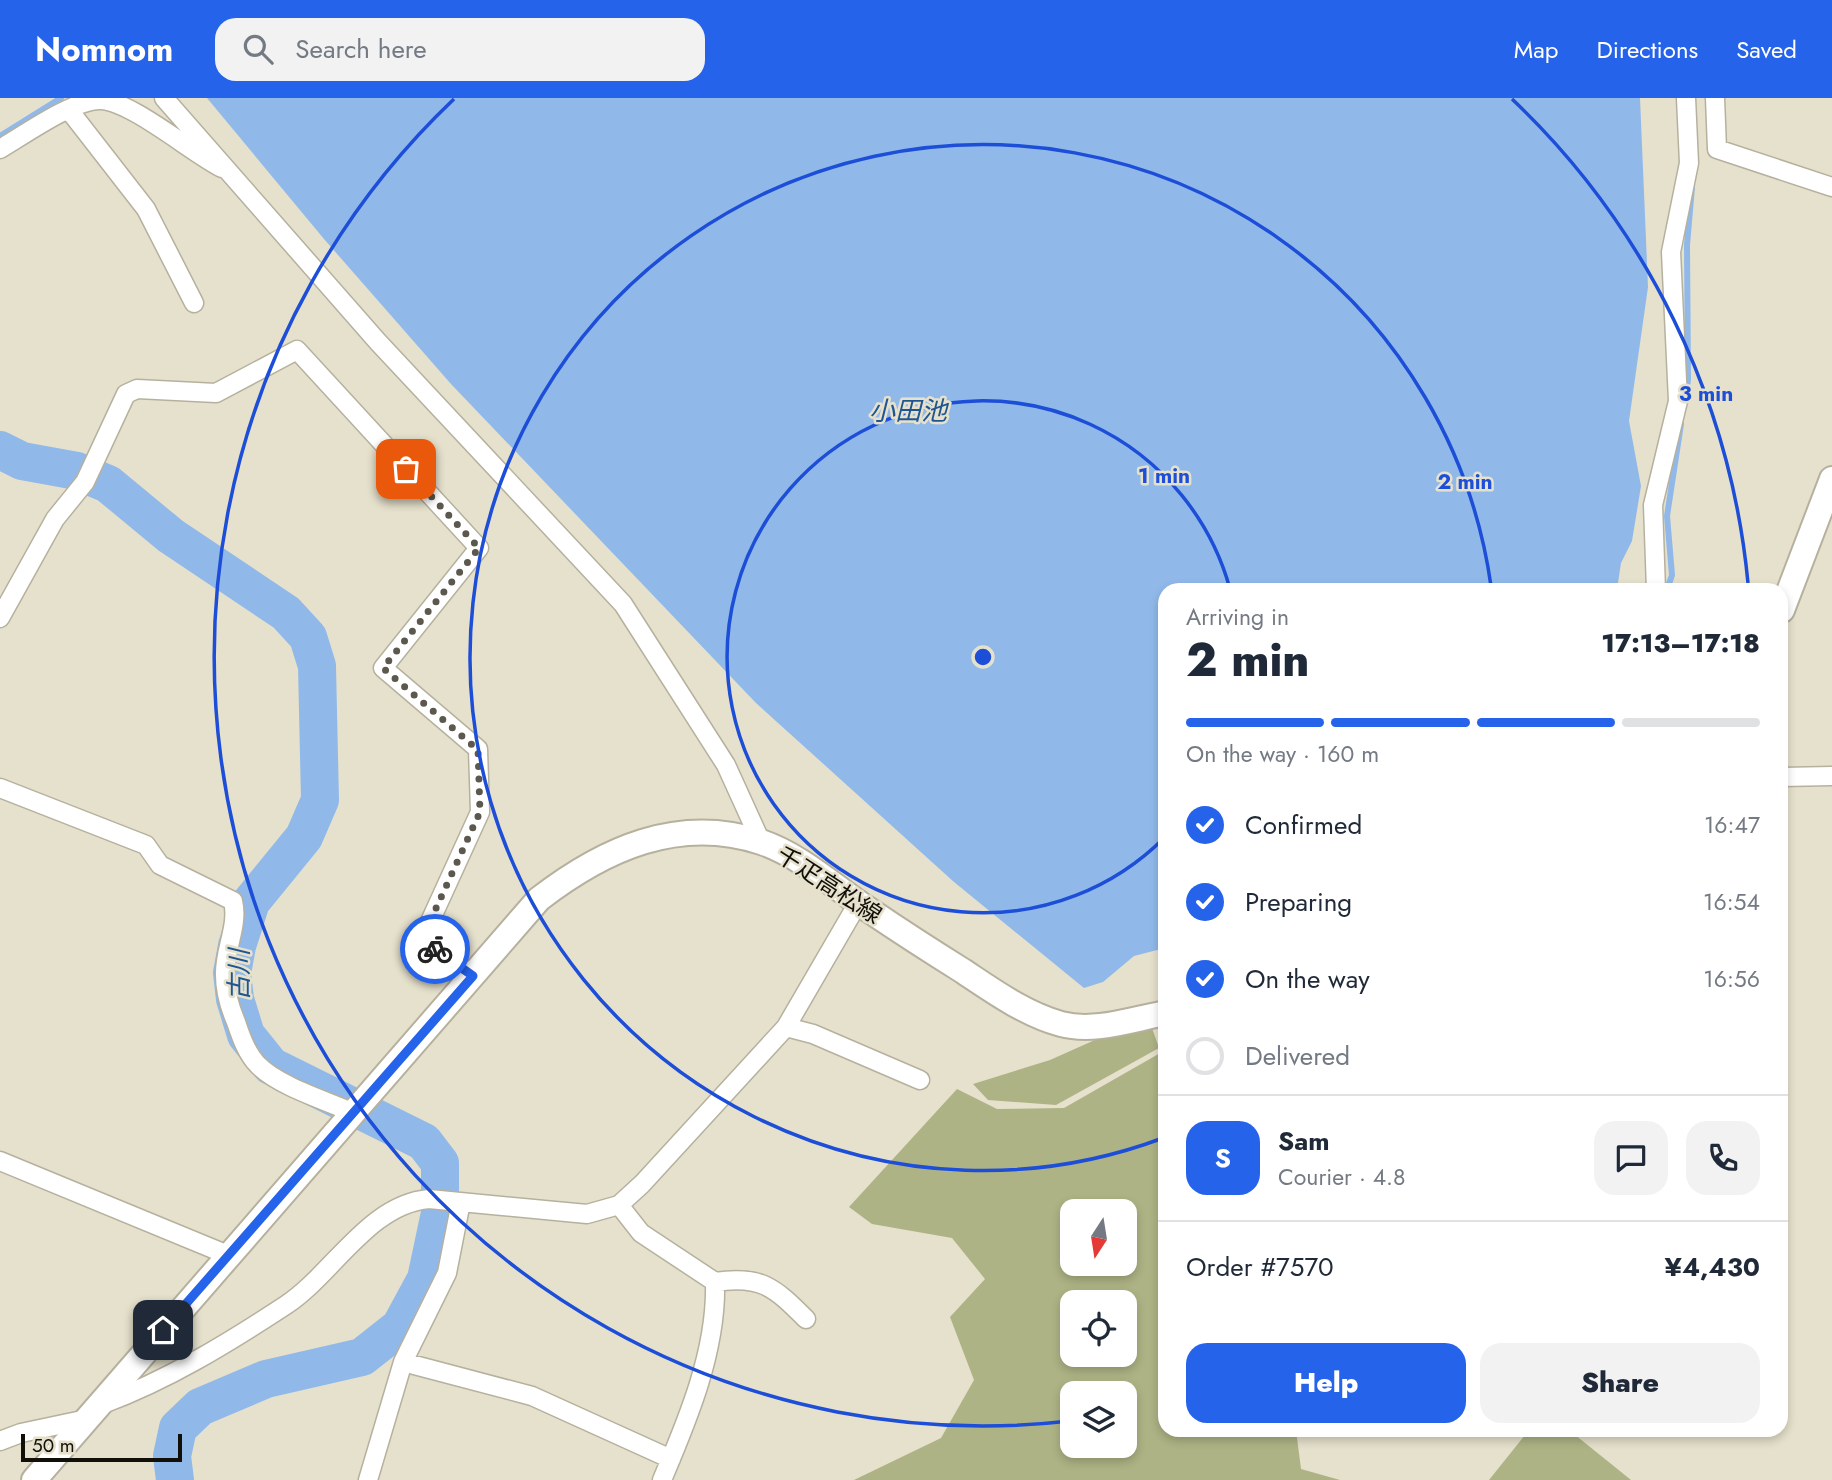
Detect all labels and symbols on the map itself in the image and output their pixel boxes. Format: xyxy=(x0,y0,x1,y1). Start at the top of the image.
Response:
text: 3 min xyxy=(1679,379,1733,409)
water label: 小田池 xyxy=(869,392,950,430)
pin xyxy=(376,439,436,499)
text: 1 min xyxy=(1138,461,1190,491)
text: 2 min xyxy=(1437,467,1493,497)
centre of rings xyxy=(971,645,995,669)
street label: 千疋高松線 xyxy=(769,837,889,932)
courier xyxy=(400,914,470,984)
water label: 古川 xyxy=(220,946,258,1001)
north arrow xyxy=(1060,1199,1138,1276)
pin xyxy=(133,1300,193,1360)
scale bar xyxy=(21,1431,182,1463)

